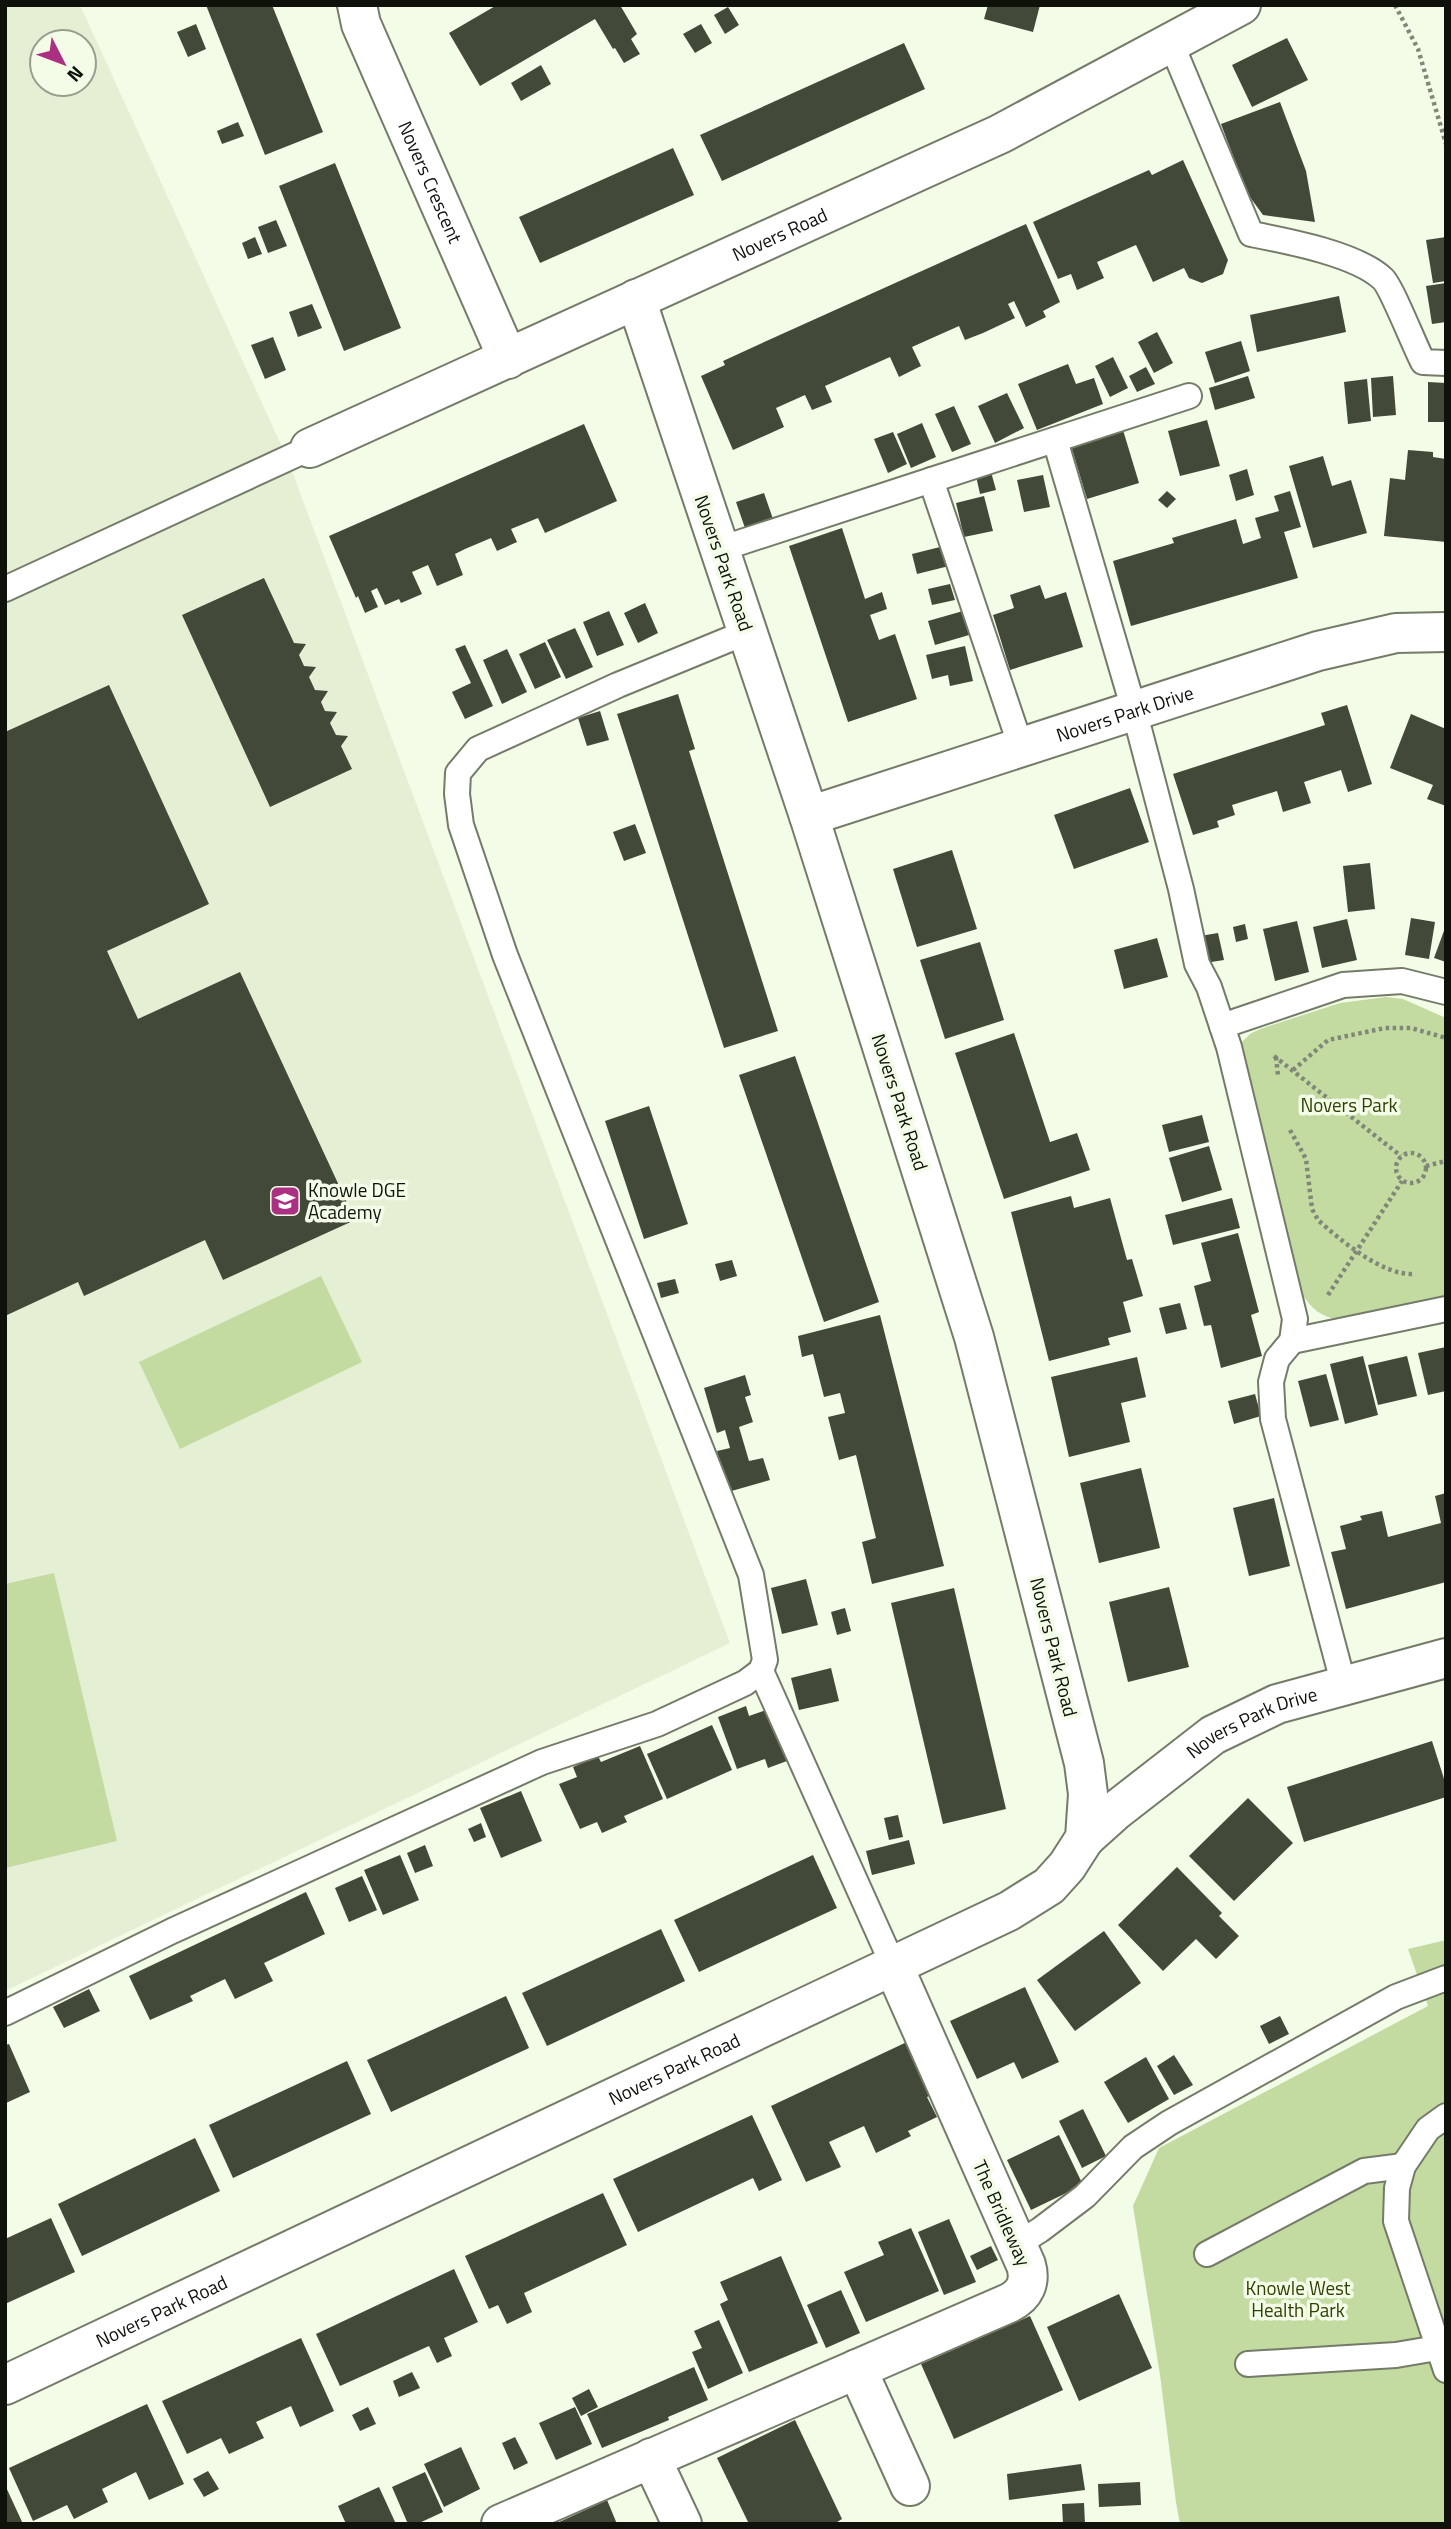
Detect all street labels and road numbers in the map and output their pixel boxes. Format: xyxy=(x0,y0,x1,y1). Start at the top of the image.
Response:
street label: Novers Crescent xyxy=(391,116,470,248)
street label: Novers Road xyxy=(727,199,832,268)
street label: Novers Park Road xyxy=(688,491,761,635)
street label: Novers Park Drive xyxy=(1052,677,1197,749)
street label: Novers Park Road xyxy=(865,1030,936,1174)
street label: Novers Park Road xyxy=(1023,1574,1086,1719)
street label: Novers Park Drive xyxy=(1179,1679,1320,1765)
street label: Novers Park Road xyxy=(603,2025,745,2112)
street label: The Bridleway xyxy=(966,2155,1039,2270)
street label: Novers Park Road xyxy=(91,2267,232,2354)

